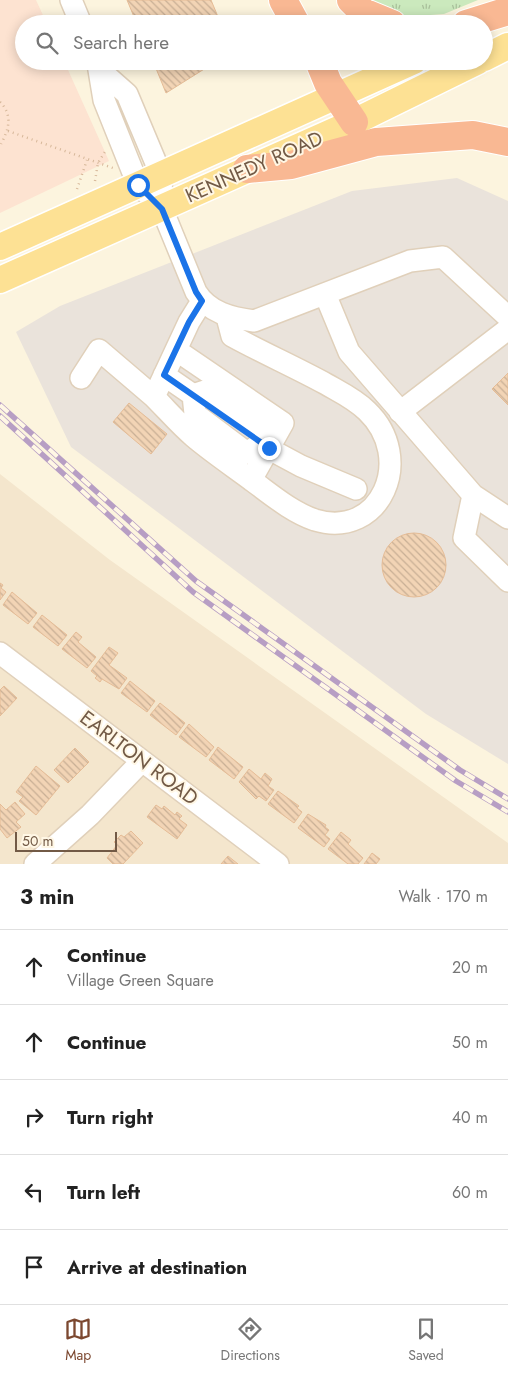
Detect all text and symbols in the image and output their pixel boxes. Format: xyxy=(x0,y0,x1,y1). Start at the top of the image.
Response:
search box xyxy=(15,15,493,70)
icon: search xyxy=(33,29,61,57)
text: Search here xyxy=(73,29,169,56)
street label: KENNEDY ROAD xyxy=(181,124,327,210)
route start xyxy=(127,174,150,197)
route end xyxy=(258,437,281,460)
street label: EARLTON ROAD xyxy=(74,704,204,812)
scale bar xyxy=(15,829,118,852)
text: 50 m xyxy=(22,831,53,851)
text: 3 min xyxy=(20,882,74,912)
text: Walk · 170 m xyxy=(398,885,488,908)
text: Continue xyxy=(67,942,146,969)
icon: ahead xyxy=(20,953,48,981)
text: 20 m xyxy=(452,956,488,979)
text: Village Green Square xyxy=(67,969,214,992)
icon: ahead xyxy=(20,1028,48,1056)
text: Continue xyxy=(67,1029,146,1056)
text: 50 m xyxy=(452,1031,488,1054)
icon: right xyxy=(20,1103,48,1131)
text: Turn right xyxy=(67,1104,153,1131)
text: 40 m xyxy=(452,1106,488,1129)
icon: left xyxy=(20,1178,48,1206)
text: Turn left xyxy=(67,1179,140,1206)
text: 60 m xyxy=(452,1181,488,1204)
icon: arrive xyxy=(20,1253,48,1281)
text: Arrive at destination xyxy=(67,1254,247,1281)
tab: Map xyxy=(64,1315,92,1365)
tab: Directions xyxy=(221,1315,280,1365)
tab: Saved xyxy=(408,1315,444,1365)

